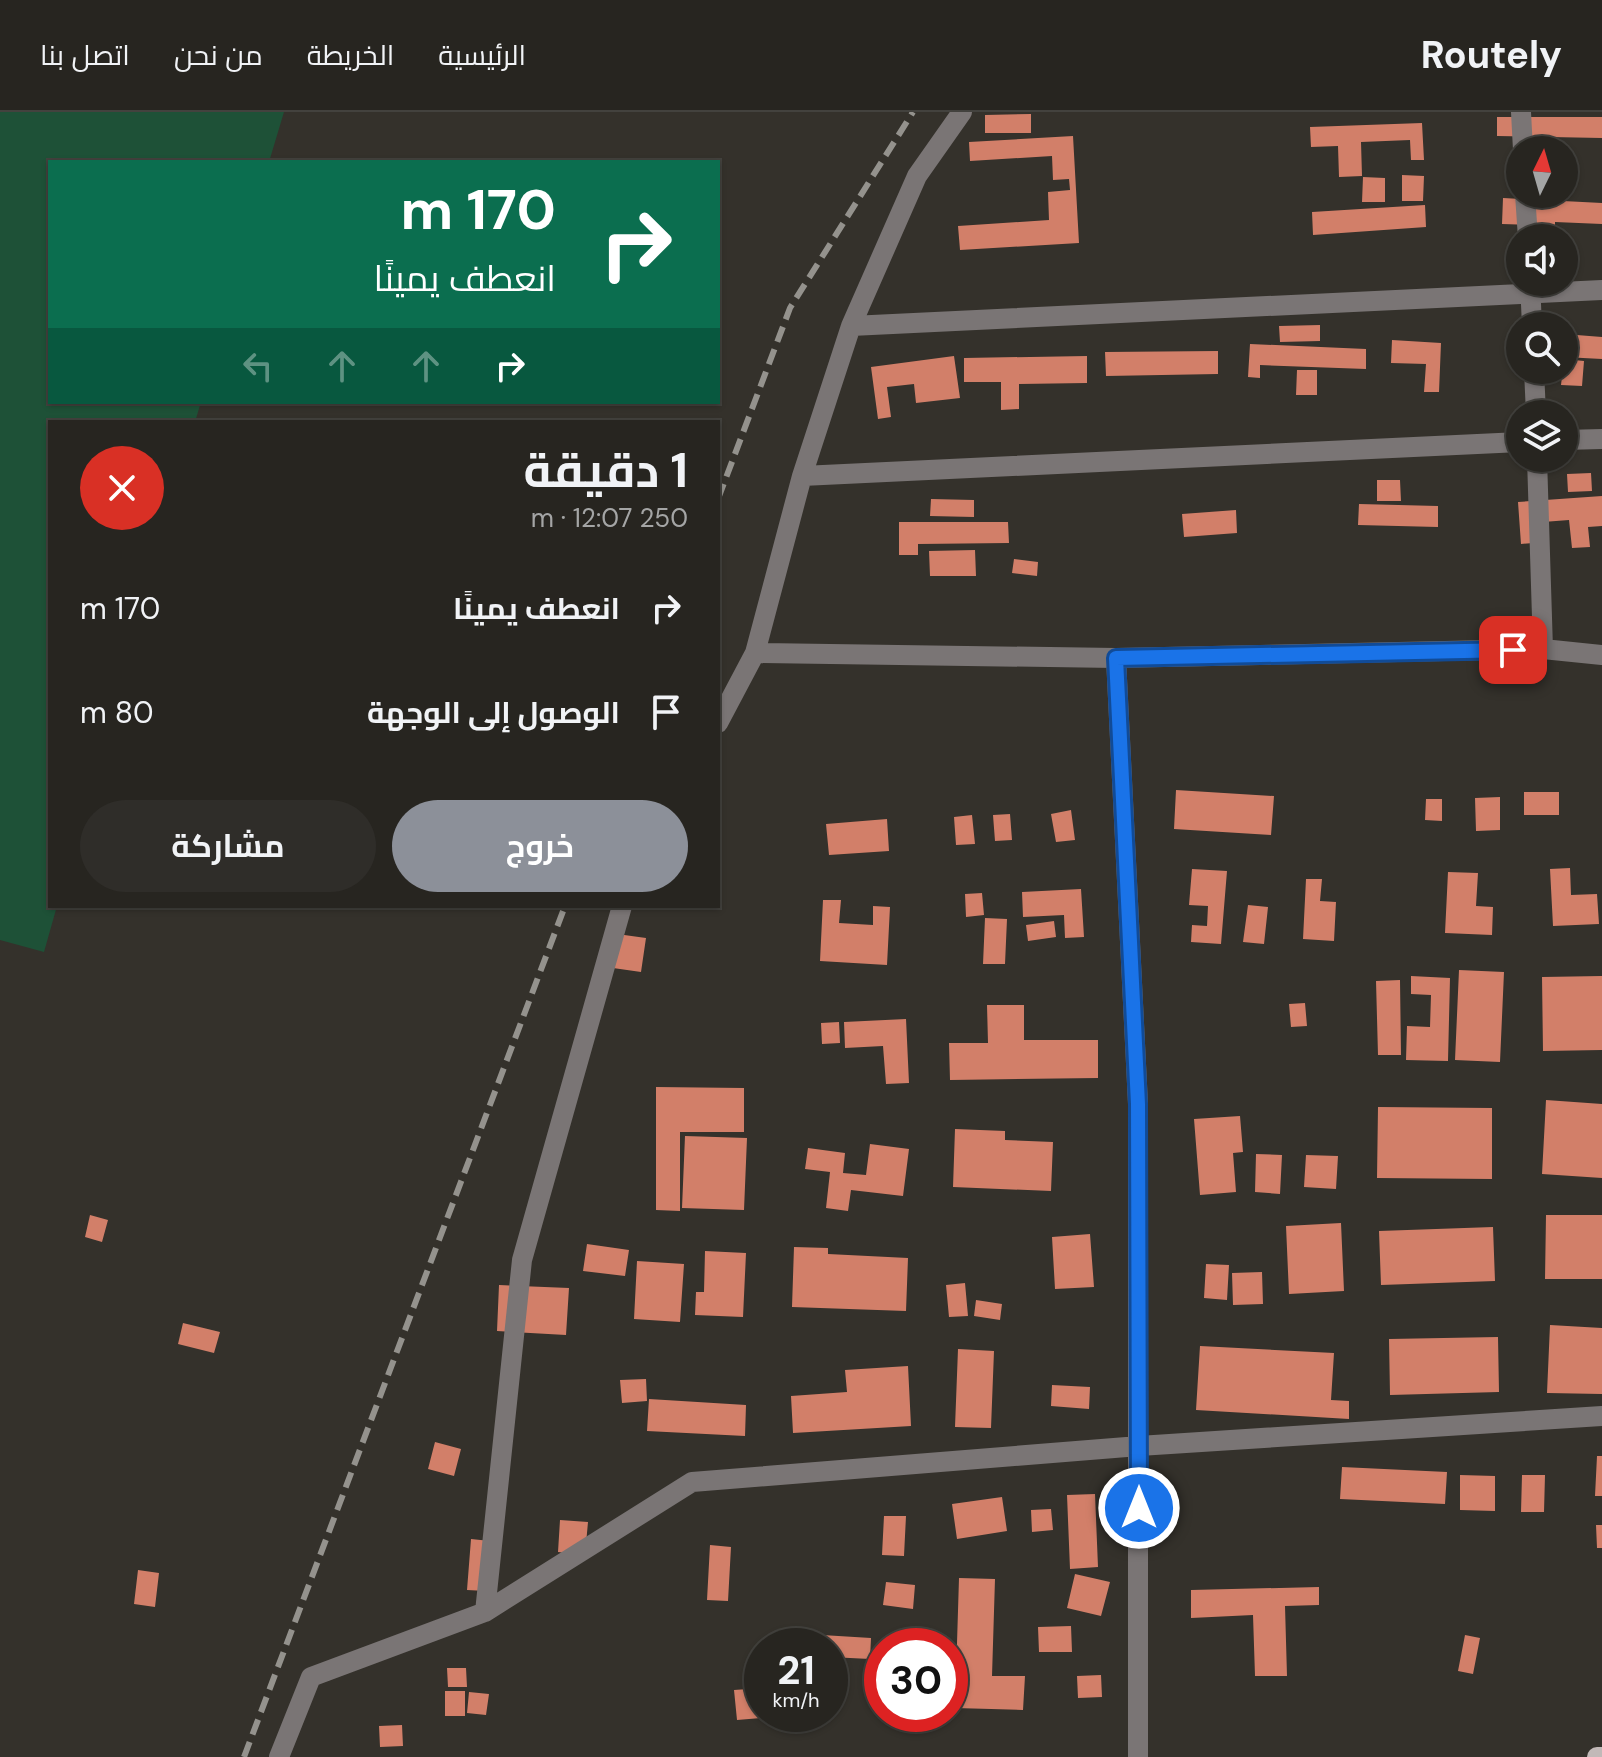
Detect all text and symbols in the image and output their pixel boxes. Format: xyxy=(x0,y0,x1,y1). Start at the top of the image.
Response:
text: Routely xyxy=(1421,30,1562,80)
text: اتصل بنا xyxy=(40,37,130,74)
text: من نحن xyxy=(174,37,263,74)
text: الخريطة xyxy=(307,37,394,74)
text: الرئيسية xyxy=(438,37,526,74)
north arrow xyxy=(1506,136,1578,208)
map controls xyxy=(1506,136,1578,472)
text: 170 m xyxy=(401,173,556,246)
icon: right xyxy=(584,192,688,296)
button: sound xyxy=(1506,224,1578,296)
text: انعطف يمينًا xyxy=(374,255,556,302)
button: search xyxy=(1506,312,1578,384)
icon: left xyxy=(236,344,280,388)
icon: ahead xyxy=(320,344,364,388)
icon: ahead xyxy=(404,344,448,388)
icon: right xyxy=(488,344,532,388)
button: layers xyxy=(1506,400,1578,472)
text: 1 دقيقة xyxy=(524,439,688,502)
button: close xyxy=(80,446,164,530)
text: 250 m · 12:07 xyxy=(531,501,688,535)
icon: right xyxy=(644,586,688,630)
text: 170 m xyxy=(80,589,160,628)
text: انعطف يمينًا xyxy=(453,589,620,628)
pin xyxy=(1479,616,1547,684)
icon: arrive xyxy=(1491,628,1535,672)
icon: arrive xyxy=(644,690,688,734)
text: 80 m xyxy=(80,693,153,732)
text: الوصول إلى الوجهة xyxy=(367,693,620,732)
button: مشاركة xyxy=(80,800,376,892)
button: خروج xyxy=(392,800,688,892)
position arrow xyxy=(1097,1466,1181,1550)
speed limit sign: 30 xyxy=(864,1628,968,1732)
text: 21 xyxy=(777,1644,815,1696)
text: km/h xyxy=(772,1687,820,1713)

